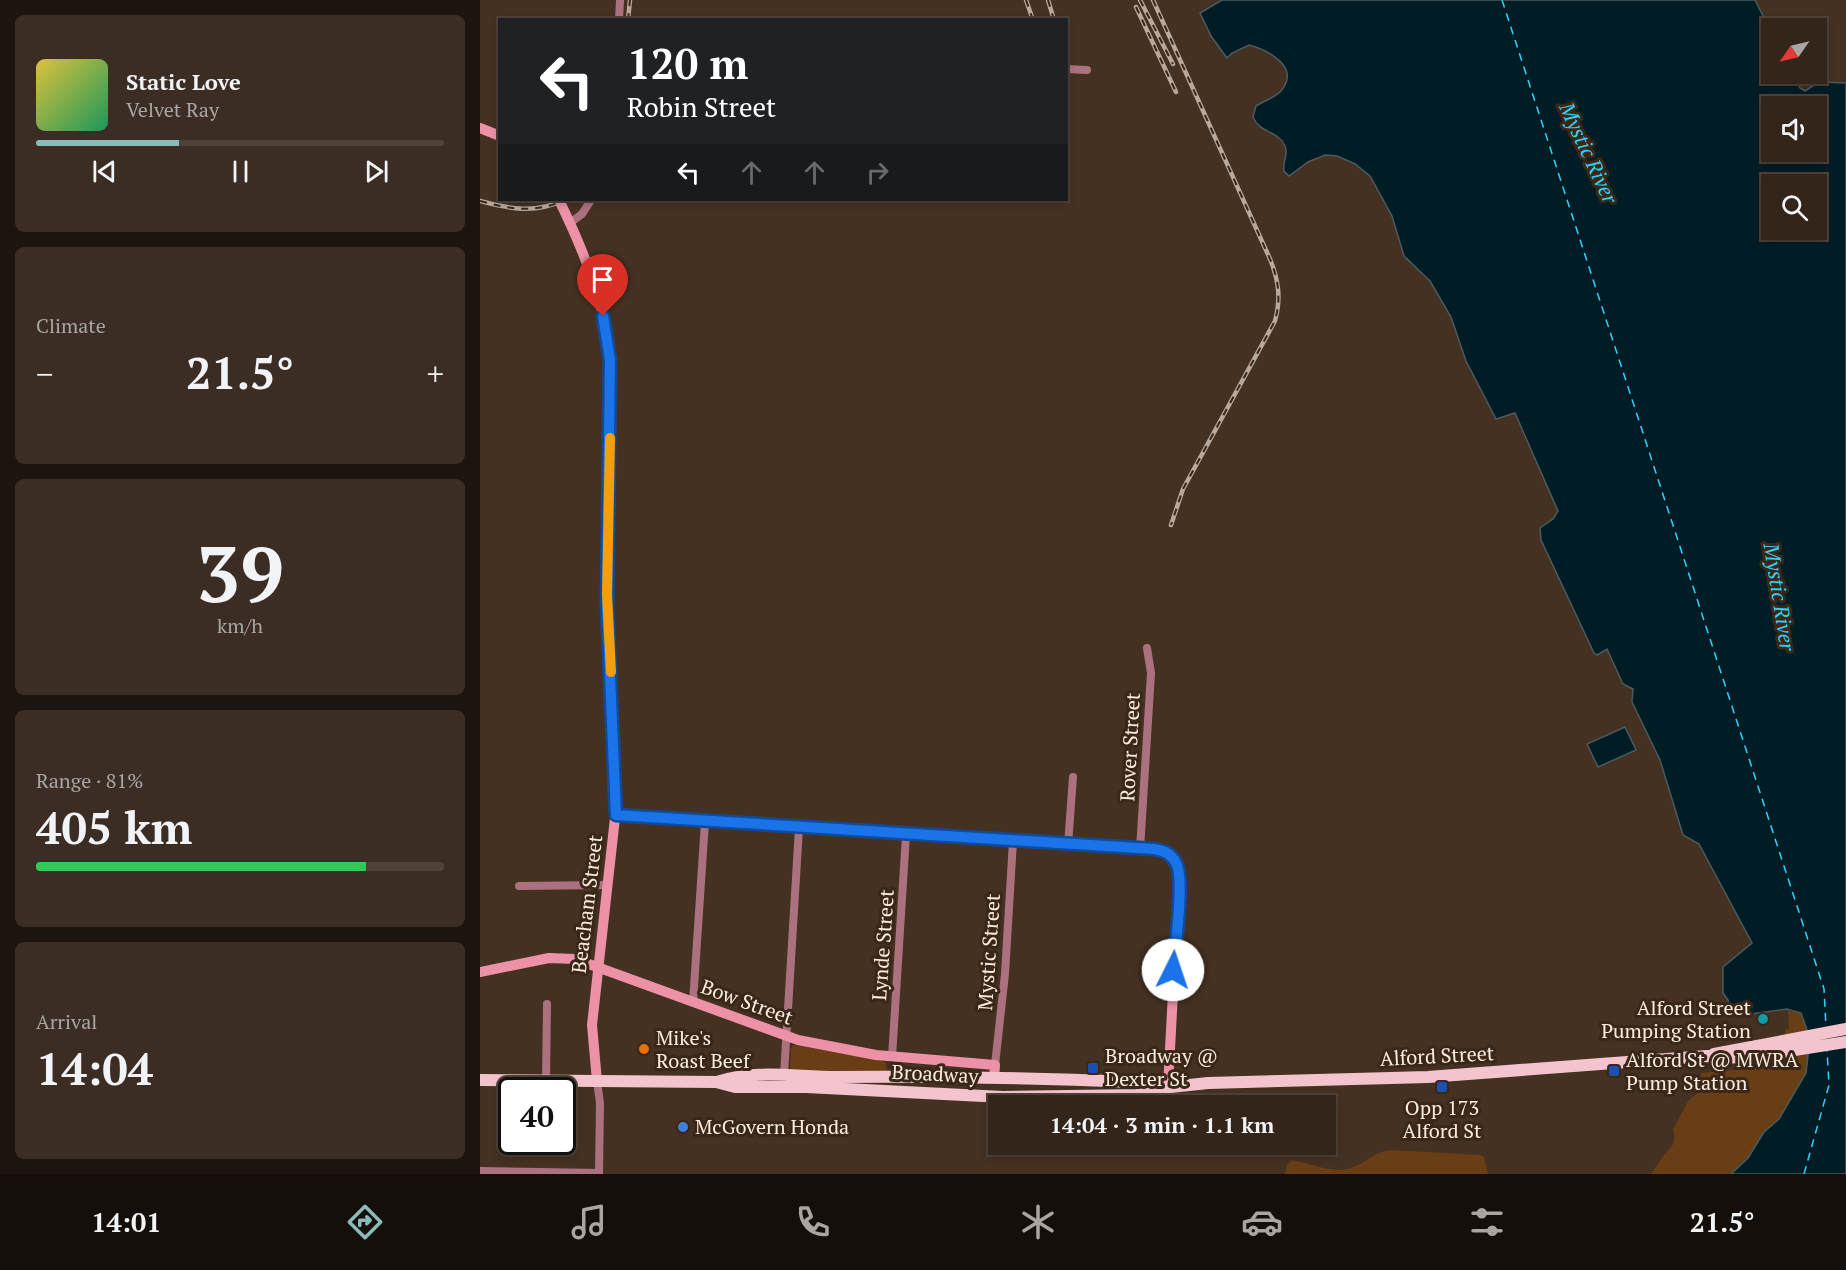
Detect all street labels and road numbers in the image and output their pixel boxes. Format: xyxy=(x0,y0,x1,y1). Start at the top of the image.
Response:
street label: Rover Street xyxy=(1113,691,1146,802)
street label: Beacham Street xyxy=(565,833,608,975)
street label: Lynde Street xyxy=(865,888,900,1001)
street label: Mystic Street xyxy=(971,892,1006,1011)
street label: Bow Street xyxy=(697,972,797,1031)
street label: Alford Street xyxy=(1379,1039,1495,1072)
street label: Broadway xyxy=(891,1058,980,1089)

